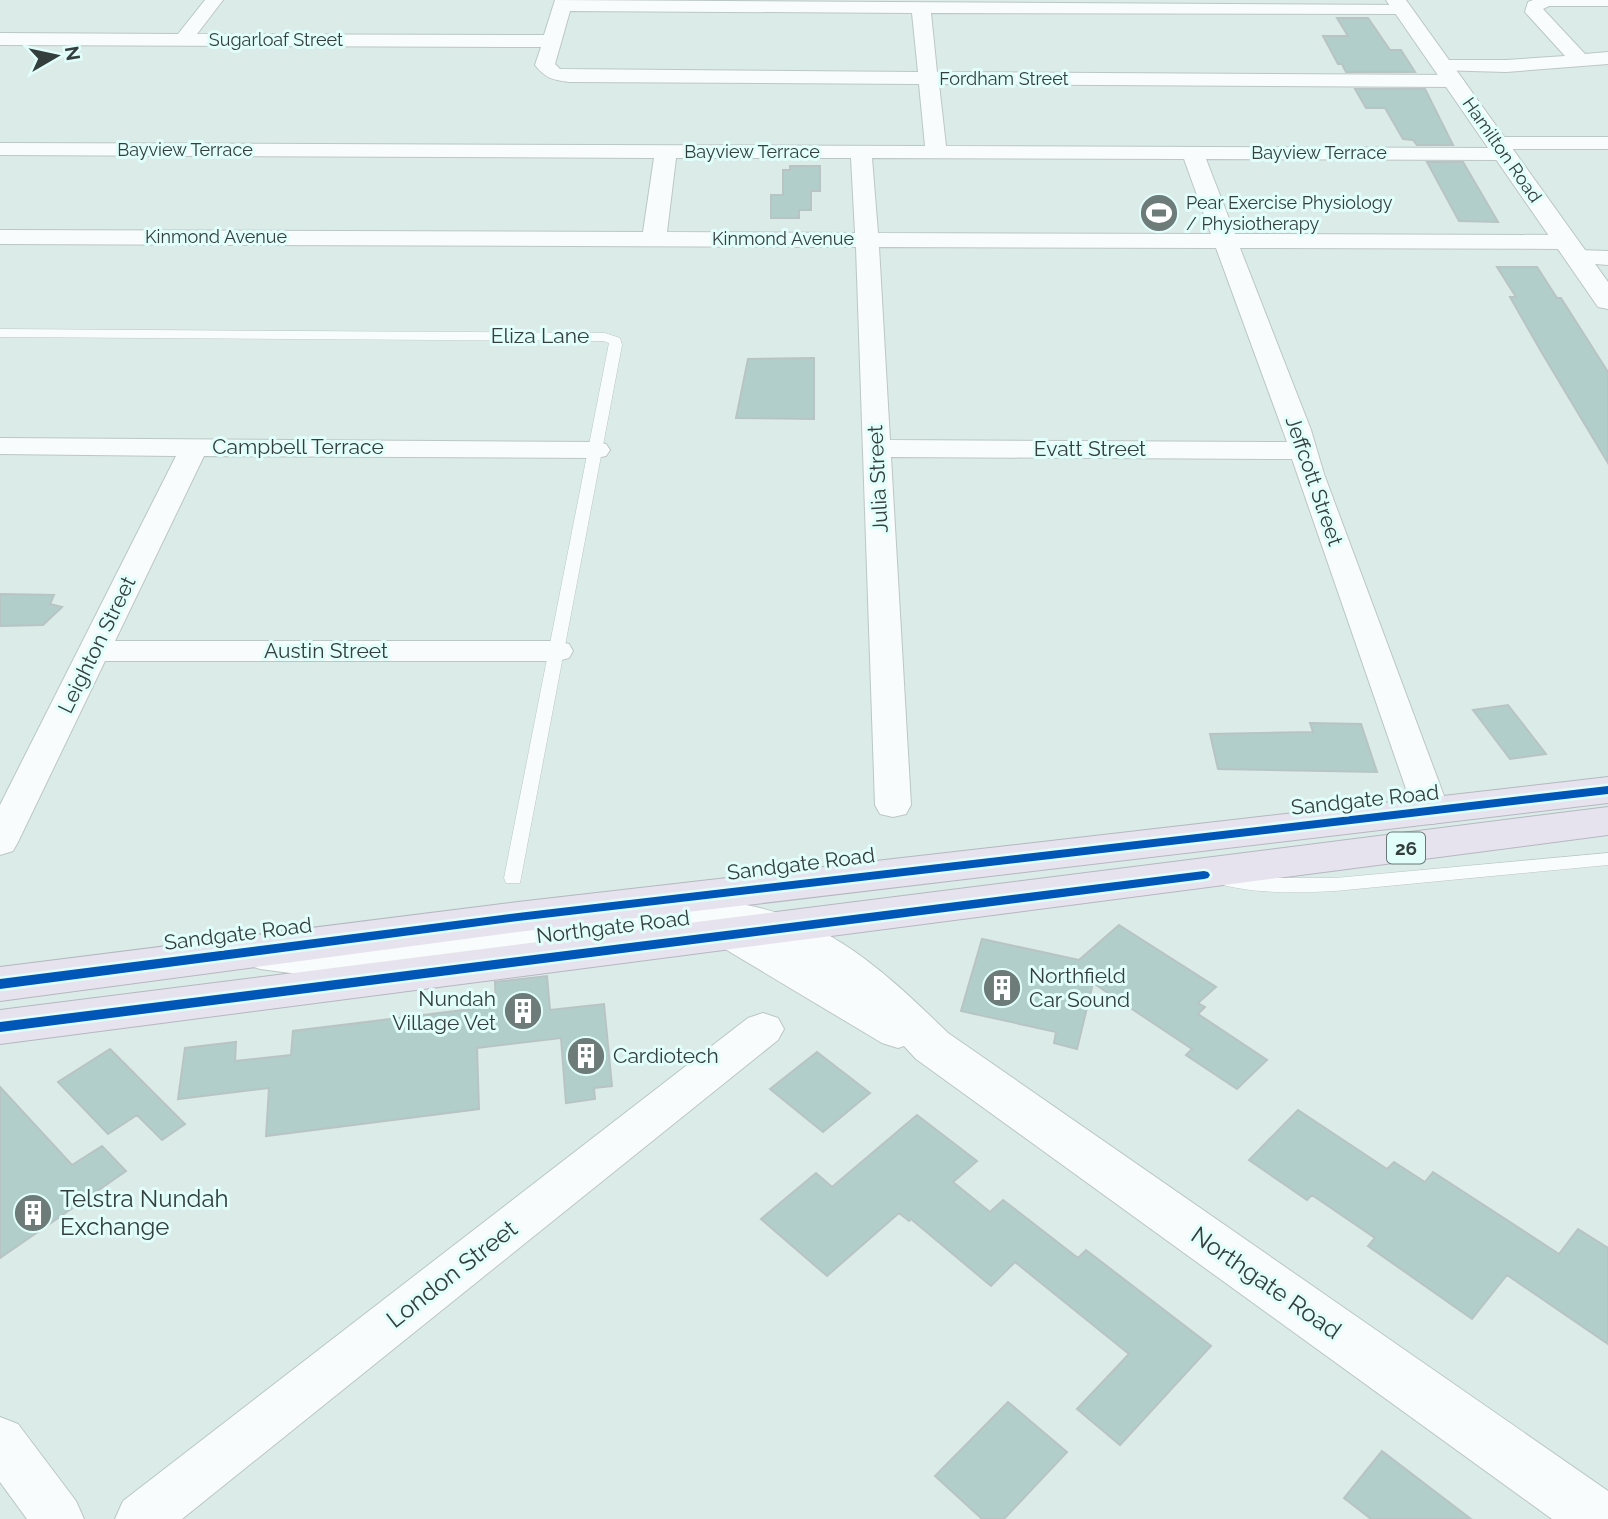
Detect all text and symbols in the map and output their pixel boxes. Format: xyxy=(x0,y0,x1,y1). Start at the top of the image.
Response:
north arrow xyxy=(21,21,91,91)
street label: Sugarloaf Street xyxy=(209,29,343,50)
text: N xyxy=(61,44,85,62)
street label: Fordham Street xyxy=(939,68,1069,89)
street label: Hamilton Road xyxy=(1458,93,1546,206)
street label: Bayview Terrace xyxy=(117,139,253,160)
street label: Bayview Terrace xyxy=(684,141,820,162)
street label: Bayview Terrace xyxy=(1251,142,1387,163)
sports icon: Pear Exercise Physiology / Physiotherapy xyxy=(1138,192,1180,234)
place label: Pear Exercise Physiology / Physiotherapy xyxy=(1186,192,1393,234)
street label: Kinmond Avenue xyxy=(145,226,287,247)
street label: Kinmond Avenue xyxy=(712,228,854,249)
street label: Eliza Lane xyxy=(491,323,589,348)
street label: Jeffcott Street xyxy=(1281,413,1348,549)
street label: Julia Street xyxy=(862,425,893,533)
street label: Campbell Terrace xyxy=(212,434,384,459)
street label: Evatt Street xyxy=(1034,436,1146,461)
street label: Leighton Street xyxy=(53,572,140,717)
street label: Austin Street xyxy=(264,638,388,663)
street label: Sandgate Road xyxy=(1290,779,1440,820)
road number: 26 xyxy=(1387,832,1425,863)
street label: Sandgate Road xyxy=(726,842,876,885)
street label: Northgate Road xyxy=(535,905,691,948)
street label: Sandgate Road xyxy=(163,912,313,955)
place label: Northfield Car Sound xyxy=(1029,963,1130,1012)
building icon: Northfield Car Sound xyxy=(981,967,1023,1009)
place label: Nundah Village Vet xyxy=(392,986,496,1035)
building icon: Nundah Village Vet xyxy=(502,990,544,1032)
building icon: Cardiotech xyxy=(565,1035,607,1077)
place label: Cardiotech xyxy=(613,1043,719,1068)
place label: Telstra Nundah Exchange xyxy=(60,1184,229,1241)
building icon: Telstra Nundah Exchange xyxy=(12,1192,54,1234)
street label: London Street xyxy=(381,1214,523,1334)
street label: Northgate Road xyxy=(1186,1220,1347,1345)

